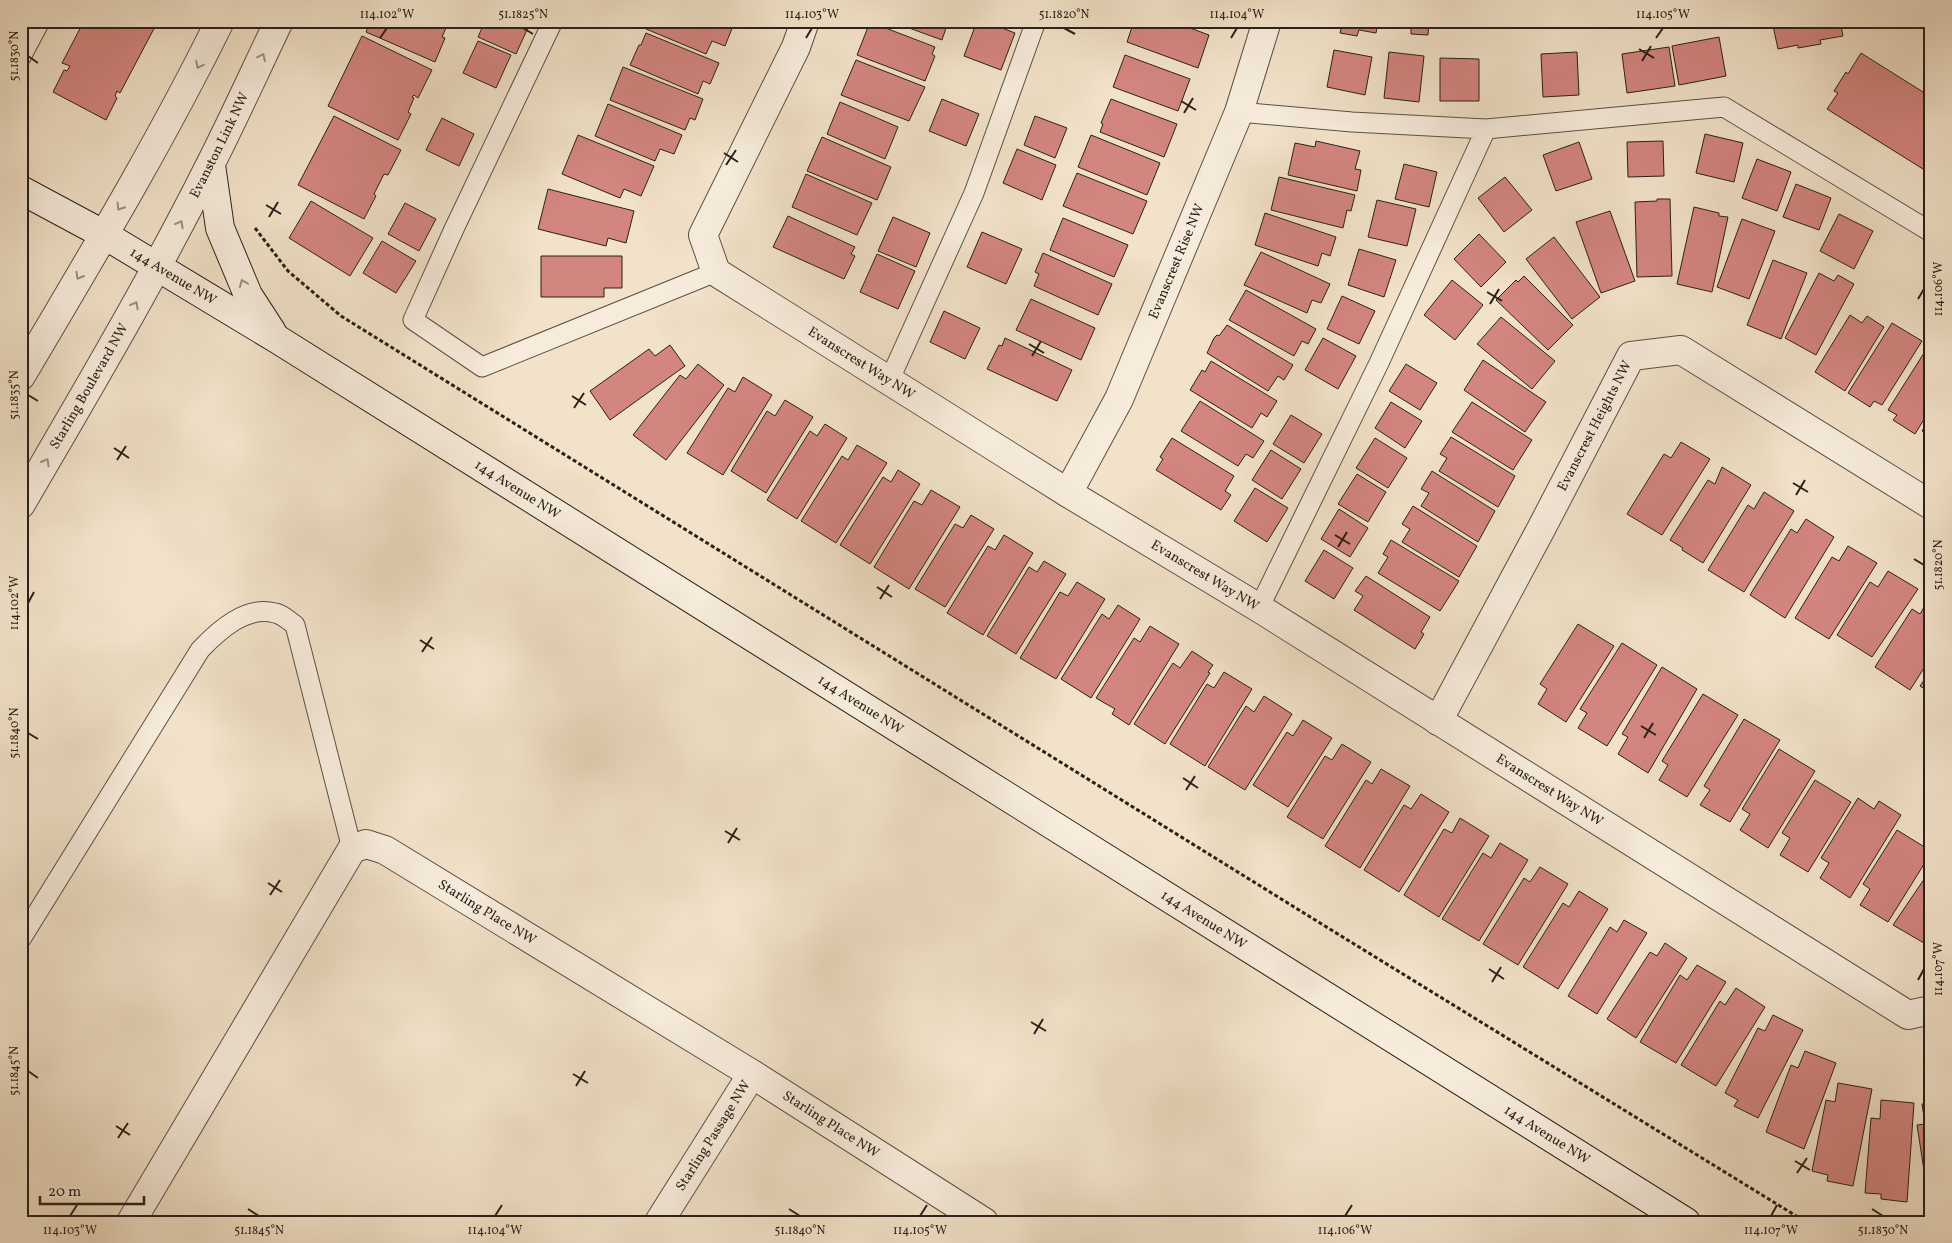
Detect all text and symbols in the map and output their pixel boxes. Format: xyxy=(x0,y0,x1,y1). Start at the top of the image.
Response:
text: 114.102°W xyxy=(360,7,414,23)
text: 51.1825°N xyxy=(498,7,548,23)
text: 114.103°W xyxy=(785,7,839,23)
text: 51.1820°N xyxy=(1039,7,1089,23)
text: 114.104°W xyxy=(1210,7,1264,23)
text: 114.105°W xyxy=(1636,7,1690,23)
text: 51.1830°N xyxy=(7,31,23,81)
one-way arrow xyxy=(255,54,265,63)
one-way arrow xyxy=(195,60,205,69)
street label: Evanston Link NW xyxy=(185,89,253,202)
street label: Evanscrest Rise NW xyxy=(1144,201,1209,322)
one-way arrow xyxy=(117,202,127,211)
one-way arrow xyxy=(173,220,183,229)
street label: 144 Avenue NW xyxy=(126,243,220,310)
text: 114.106°W xyxy=(1931,262,1947,316)
one-way arrow xyxy=(76,271,86,280)
one-way arrow xyxy=(238,279,249,288)
one-way arrow xyxy=(129,302,139,311)
street label: Starling Boulevard NW xyxy=(45,320,133,453)
street label: Evanscrest Way NW xyxy=(804,322,919,404)
street label: Evanscrest Heights NW xyxy=(1553,357,1636,495)
text: 51.1835°N xyxy=(7,370,23,420)
street label: 144 Avenue NW xyxy=(471,456,564,524)
one-way arrow xyxy=(39,458,49,467)
street label: Evanscrest Way NW xyxy=(1147,536,1263,615)
text: 51.1820°N xyxy=(1931,540,1947,590)
text: 114.102°W xyxy=(7,576,23,630)
street label: 144 Avenue NW xyxy=(814,671,907,739)
text: 51.1840°N xyxy=(7,707,23,758)
street label: Evanscrest Way NW xyxy=(1492,749,1607,831)
street label: Starling Place NW xyxy=(435,875,540,950)
street label: 144 Avenue NW xyxy=(1157,886,1250,954)
text: 114.107°W xyxy=(1931,942,1947,996)
text: 51.1845°N xyxy=(7,1046,23,1096)
street label: Starling Passage NW xyxy=(671,1077,755,1195)
street label: Starling Place NW xyxy=(779,1086,883,1162)
street label: 144 Avenue NW xyxy=(1500,1101,1594,1169)
scale bar xyxy=(40,1173,144,1205)
text: 20 m xyxy=(48,1182,81,1203)
text: 114.103°W xyxy=(43,1223,97,1239)
text: 51.1845°N xyxy=(234,1223,284,1239)
text: 114.104°W xyxy=(468,1223,522,1239)
text: 51.1840°N xyxy=(775,1223,826,1239)
text: 114.105°W xyxy=(893,1223,947,1239)
text: 114.106°W xyxy=(1318,1223,1372,1239)
text: 114.107°W xyxy=(1744,1223,1798,1239)
text: 51.1830°N xyxy=(1858,1223,1908,1239)

